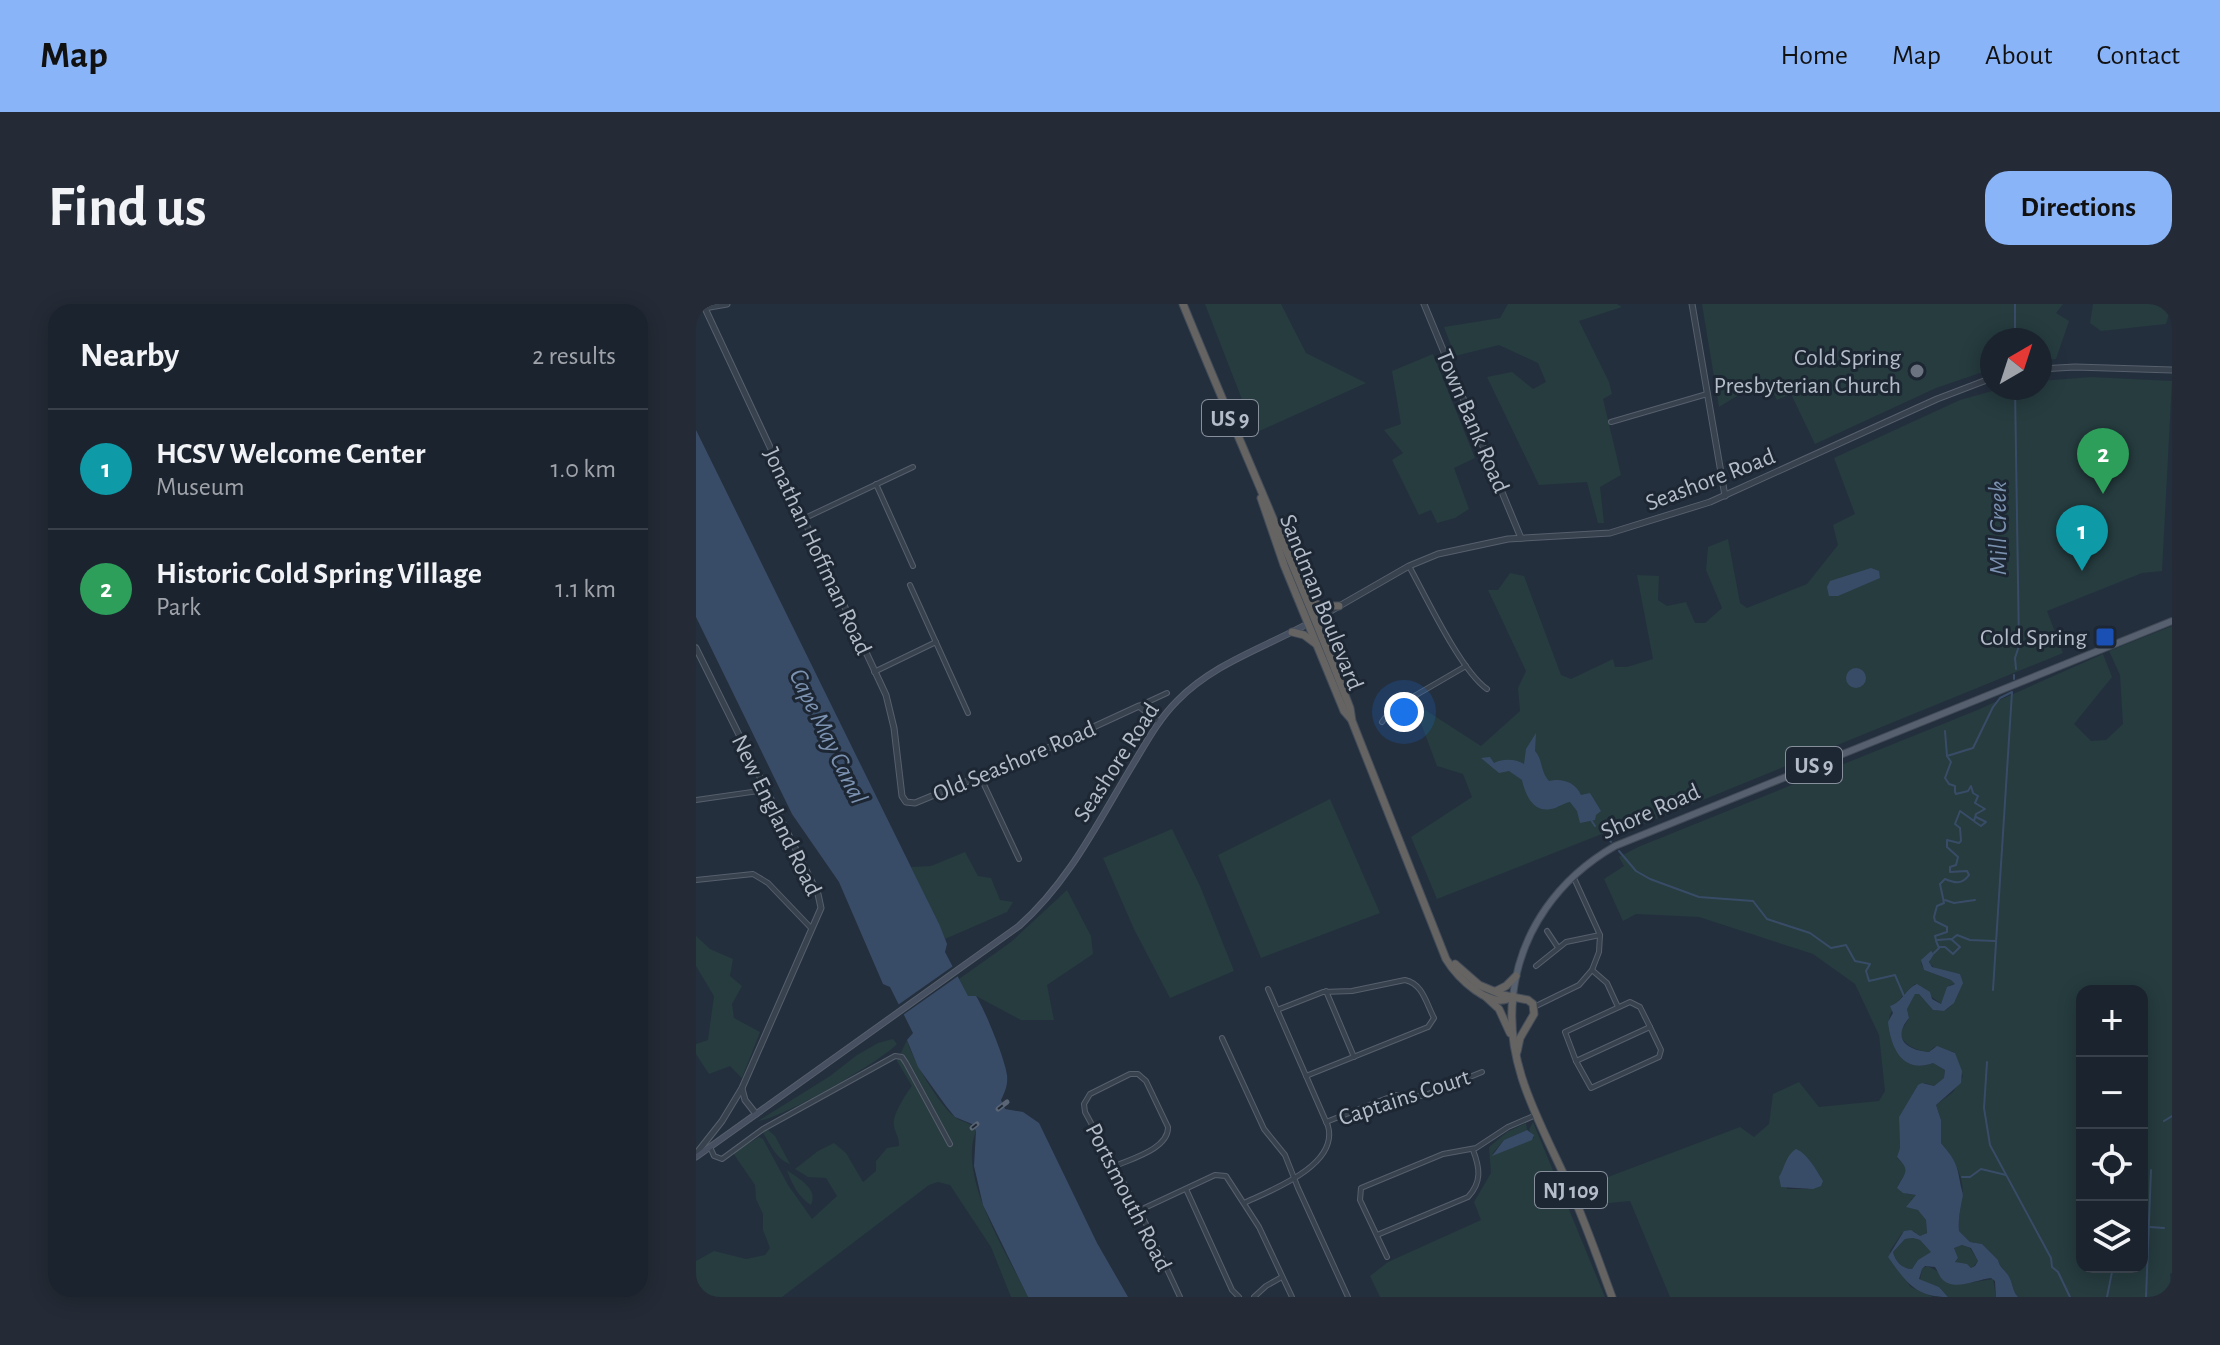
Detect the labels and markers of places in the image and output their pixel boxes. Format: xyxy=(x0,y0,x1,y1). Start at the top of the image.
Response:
place label: Cold Spring Presbyterian Church xyxy=(1713,346,1901,398)
marker: Cold Spring Presbyterian Church xyxy=(1908,362,1926,380)
pin: 2 xyxy=(2077,428,2129,494)
pin: 1 xyxy=(2056,505,2108,571)
place label: Cold Spring xyxy=(1980,626,2087,650)
marker: Cold Spring xyxy=(2094,626,2116,648)

